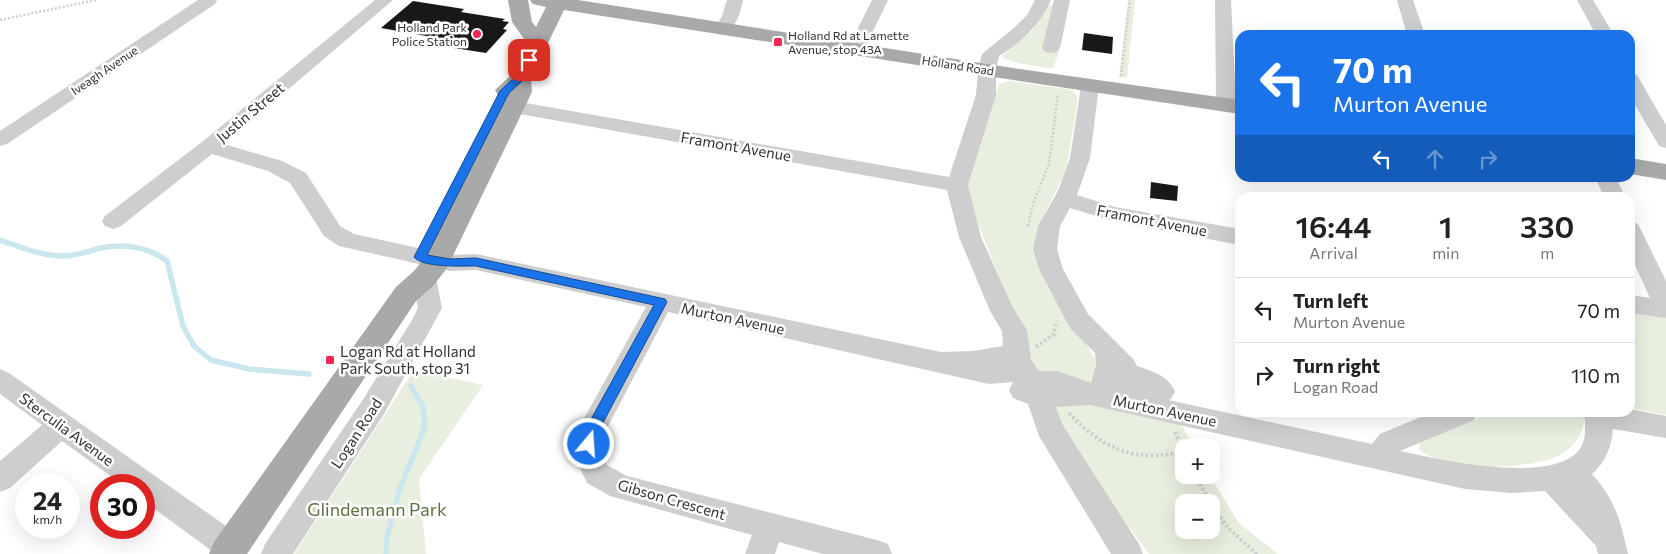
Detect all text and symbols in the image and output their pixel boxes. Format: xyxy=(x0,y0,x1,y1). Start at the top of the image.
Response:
place label: Holland Park Police Station xyxy=(392,20,467,48)
marker: Holland Park Police Station xyxy=(471,28,483,40)
place label: Holland Rd at Lamette Avenue, stop 43A xyxy=(788,28,909,56)
marker: Holland Rd at Lamette Avenue, stop 43A xyxy=(772,36,784,48)
pin xyxy=(508,39,550,81)
street label: Iveagh Avenue xyxy=(68,43,140,97)
icon: arrive xyxy=(515,46,543,74)
text: 70 m xyxy=(1333,47,1413,90)
icon: left xyxy=(1250,50,1315,115)
street label: Holland Road xyxy=(921,52,995,78)
street label: Justin Street xyxy=(212,78,288,146)
text: Murton Avenue xyxy=(1333,90,1487,117)
street label: Framont Avenue xyxy=(679,127,793,165)
icon: left xyxy=(1368,145,1396,173)
icon: ahead xyxy=(1421,145,1449,173)
icon: right xyxy=(1474,145,1502,173)
street label: Framont Avenue xyxy=(1095,201,1209,240)
text: 16:44 xyxy=(1296,207,1372,244)
text: 1 xyxy=(1439,207,1452,244)
text: 330 xyxy=(1520,207,1574,244)
text: Arrival xyxy=(1309,243,1358,262)
text: min xyxy=(1432,243,1459,262)
text: m xyxy=(1540,243,1554,262)
text: Turn left xyxy=(1293,289,1368,312)
icon: left xyxy=(1250,296,1278,324)
street label: Murton Avenue xyxy=(680,298,786,338)
text: 70 m xyxy=(1577,299,1620,322)
text: Murton Avenue xyxy=(1293,312,1405,331)
place label: Logan Rd at Holland Park South, stop 31 xyxy=(340,342,476,377)
marker: Logan Rd at Holland Park South, stop 31 xyxy=(324,354,336,366)
text: Turn right xyxy=(1293,354,1380,377)
icon: right xyxy=(1250,361,1278,389)
text: 110 m xyxy=(1571,364,1620,387)
text: Logan Road xyxy=(1293,377,1378,396)
street label: Sterculia Avenue xyxy=(16,389,118,469)
street label: Murton Avenue xyxy=(1112,390,1218,430)
street label: Logan Road xyxy=(327,395,385,471)
position arrow xyxy=(562,417,614,469)
map controls xyxy=(1175,439,1220,539)
button: + xyxy=(1175,439,1220,484)
speed limit sign: 30 xyxy=(90,474,155,539)
street label: Gibson Crescent xyxy=(616,475,728,523)
text: 24 xyxy=(33,485,62,515)
button: − xyxy=(1175,494,1220,539)
park label: Glindemann Park xyxy=(307,498,447,520)
text: km/h xyxy=(33,512,62,526)

